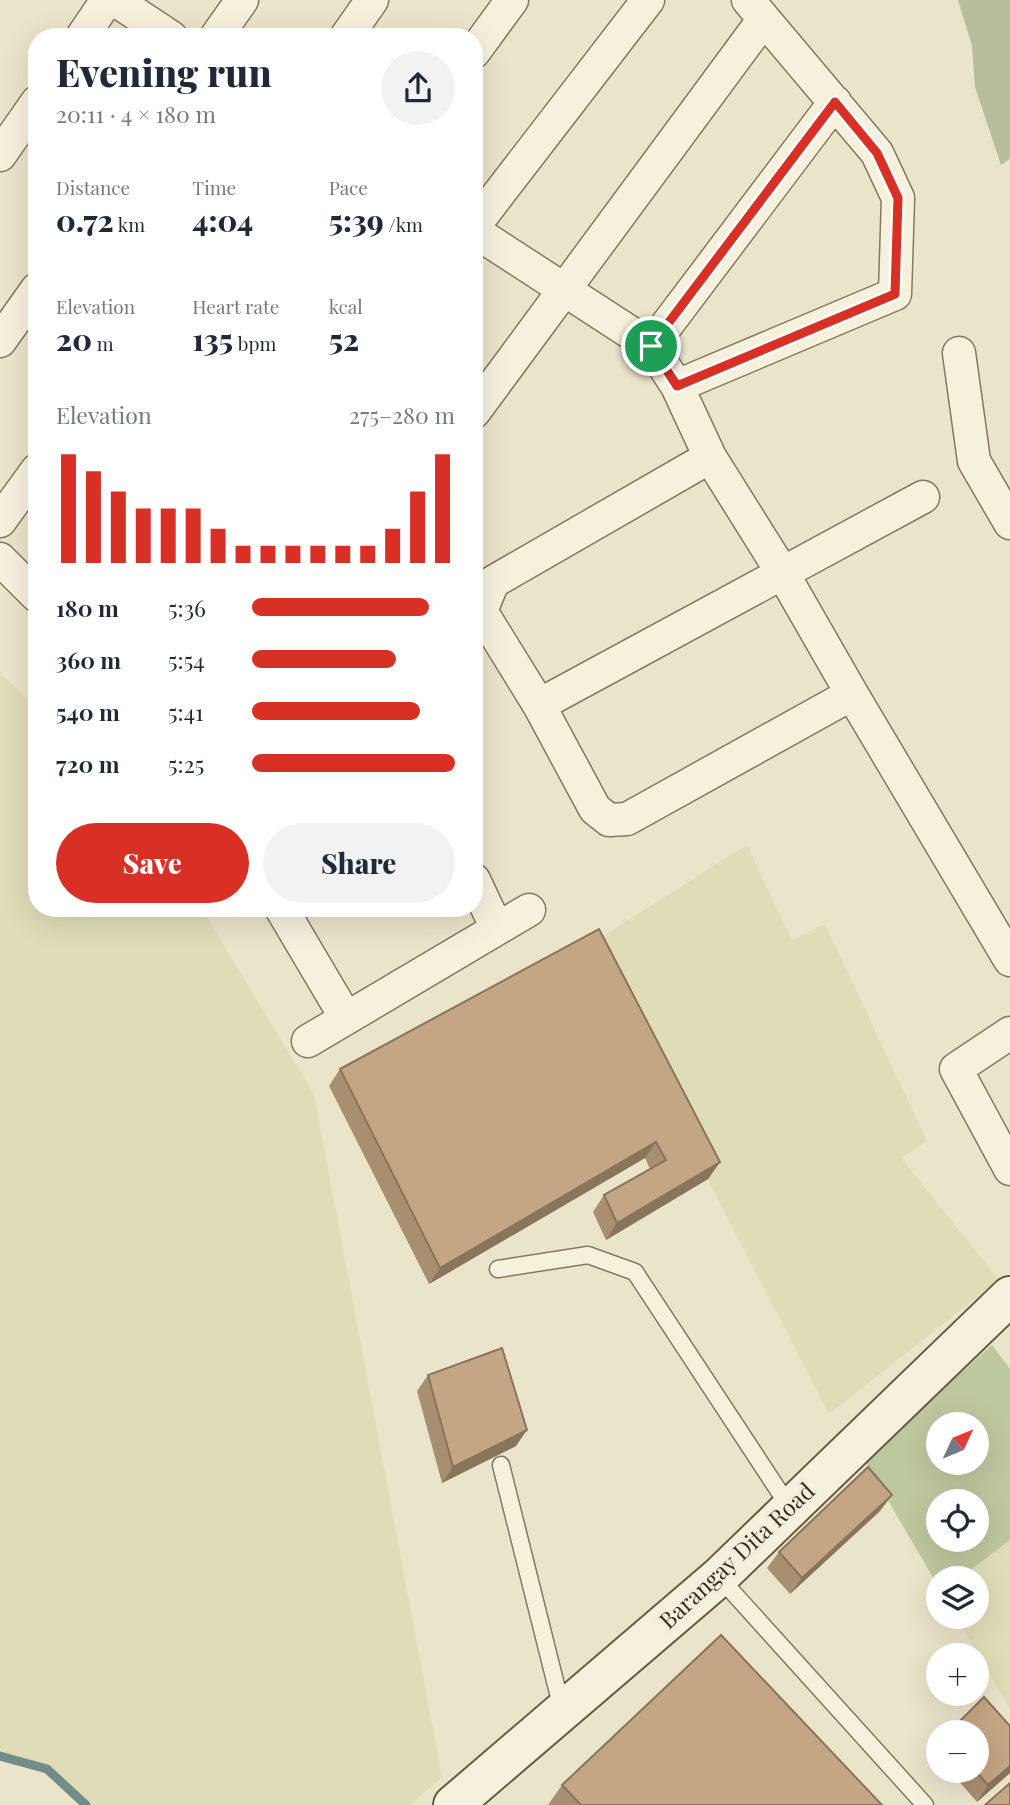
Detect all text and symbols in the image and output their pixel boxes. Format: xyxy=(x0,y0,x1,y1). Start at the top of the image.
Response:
text: Evening run xyxy=(56,46,272,97)
button: share xyxy=(381,51,455,125)
text: 20:11 · 4 × 180 m xyxy=(56,98,216,129)
text: Distance xyxy=(56,174,130,200)
text: Time xyxy=(192,174,236,200)
text: Pace xyxy=(329,174,368,200)
text: 0.72 xyxy=(56,200,114,240)
text: 4:04 xyxy=(192,200,253,240)
text: 5:39 xyxy=(329,200,384,240)
text: km xyxy=(114,211,145,237)
text: /km xyxy=(384,211,423,237)
text: Elevation xyxy=(56,293,135,319)
text: Heart rate xyxy=(192,293,279,319)
text: kcal xyxy=(329,293,363,319)
pin xyxy=(621,316,681,376)
text: 20 xyxy=(56,319,92,359)
text: 135 xyxy=(192,319,233,359)
text: 52 xyxy=(329,319,359,359)
icon: arrive xyxy=(632,327,670,365)
text: m xyxy=(92,330,114,356)
text: bpm xyxy=(233,330,276,356)
text: Elevation xyxy=(56,399,152,430)
text: 275–280 m xyxy=(349,399,455,430)
text: 180 m xyxy=(56,592,119,623)
text: 5:36 xyxy=(168,592,206,623)
text: 360 m xyxy=(56,644,121,675)
text: 5:54 xyxy=(168,644,205,675)
text: 540 m xyxy=(56,696,120,727)
text: 5:41 xyxy=(168,696,204,727)
text: 720 m xyxy=(56,748,120,779)
text: 5:25 xyxy=(168,748,204,779)
button: Save xyxy=(56,823,249,903)
button: Share xyxy=(263,823,455,903)
north arrow xyxy=(926,1412,989,1475)
map controls xyxy=(926,1412,989,1783)
street label: Barangay Dita Road xyxy=(652,1475,820,1635)
button: locate xyxy=(926,1489,989,1552)
button: layers xyxy=(926,1566,989,1629)
button: + xyxy=(926,1643,989,1706)
button: − xyxy=(926,1720,989,1783)

